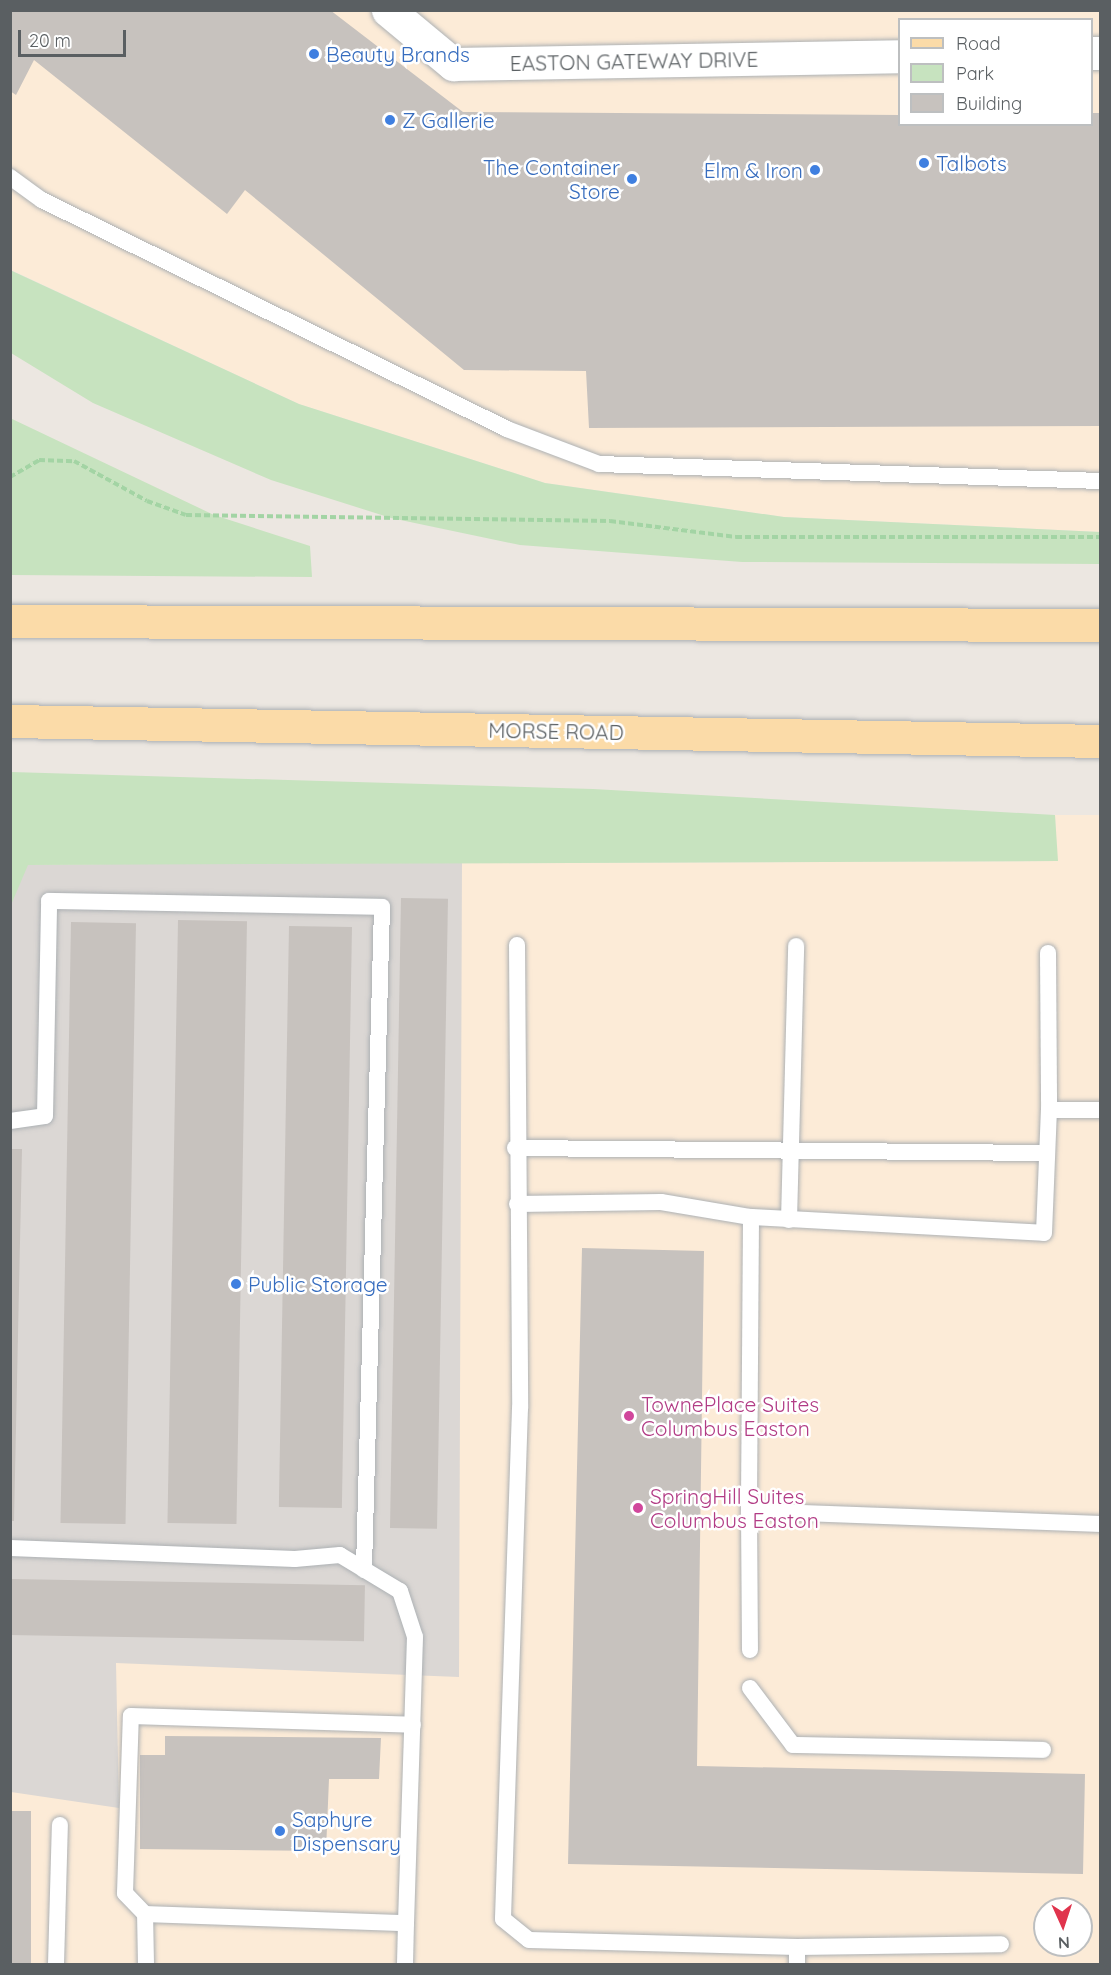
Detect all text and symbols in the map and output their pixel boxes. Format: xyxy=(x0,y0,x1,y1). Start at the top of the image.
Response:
scale bar xyxy=(21,18,129,56)
legend xyxy=(898,18,1093,126)
text: 20 m xyxy=(29,29,71,52)
text: Road xyxy=(956,32,1001,55)
place label: Beauty Brands xyxy=(326,41,470,67)
street label: EASTON GATEWAY DRIVE xyxy=(509,46,759,76)
marker: Beauty Brands xyxy=(307,47,321,61)
text: Park xyxy=(956,62,994,85)
text: Building xyxy=(956,92,1022,115)
place label: Z Gallerie xyxy=(402,107,495,133)
marker: Z Gallerie xyxy=(383,113,397,127)
place label: Talbots xyxy=(936,150,1007,176)
place label: The Container Store xyxy=(483,154,620,204)
marker: Talbots xyxy=(917,156,931,170)
place label: Elm & Iron xyxy=(704,157,803,183)
marker: Elm & Iron xyxy=(808,163,822,177)
marker: The Container Store xyxy=(625,172,639,186)
street label: MORSE ROAD xyxy=(488,717,624,745)
place label: Public Storage xyxy=(248,1271,388,1297)
marker: Public Storage xyxy=(229,1277,243,1291)
place label: TownePlace Suites Columbus Easton xyxy=(641,1391,819,1441)
marker: TownePlace Suites Columbus Easton xyxy=(622,1409,636,1423)
place label: SpringHill Suites Columbus Easton xyxy=(650,1483,819,1533)
marker: SpringHill Suites Columbus Easton xyxy=(631,1501,645,1515)
place label: Saphyre Dispensary xyxy=(292,1806,401,1856)
marker: Saphyre Dispensary xyxy=(273,1824,287,1838)
north arrow xyxy=(1033,1897,1093,1957)
text: N xyxy=(1057,1933,1070,1953)

